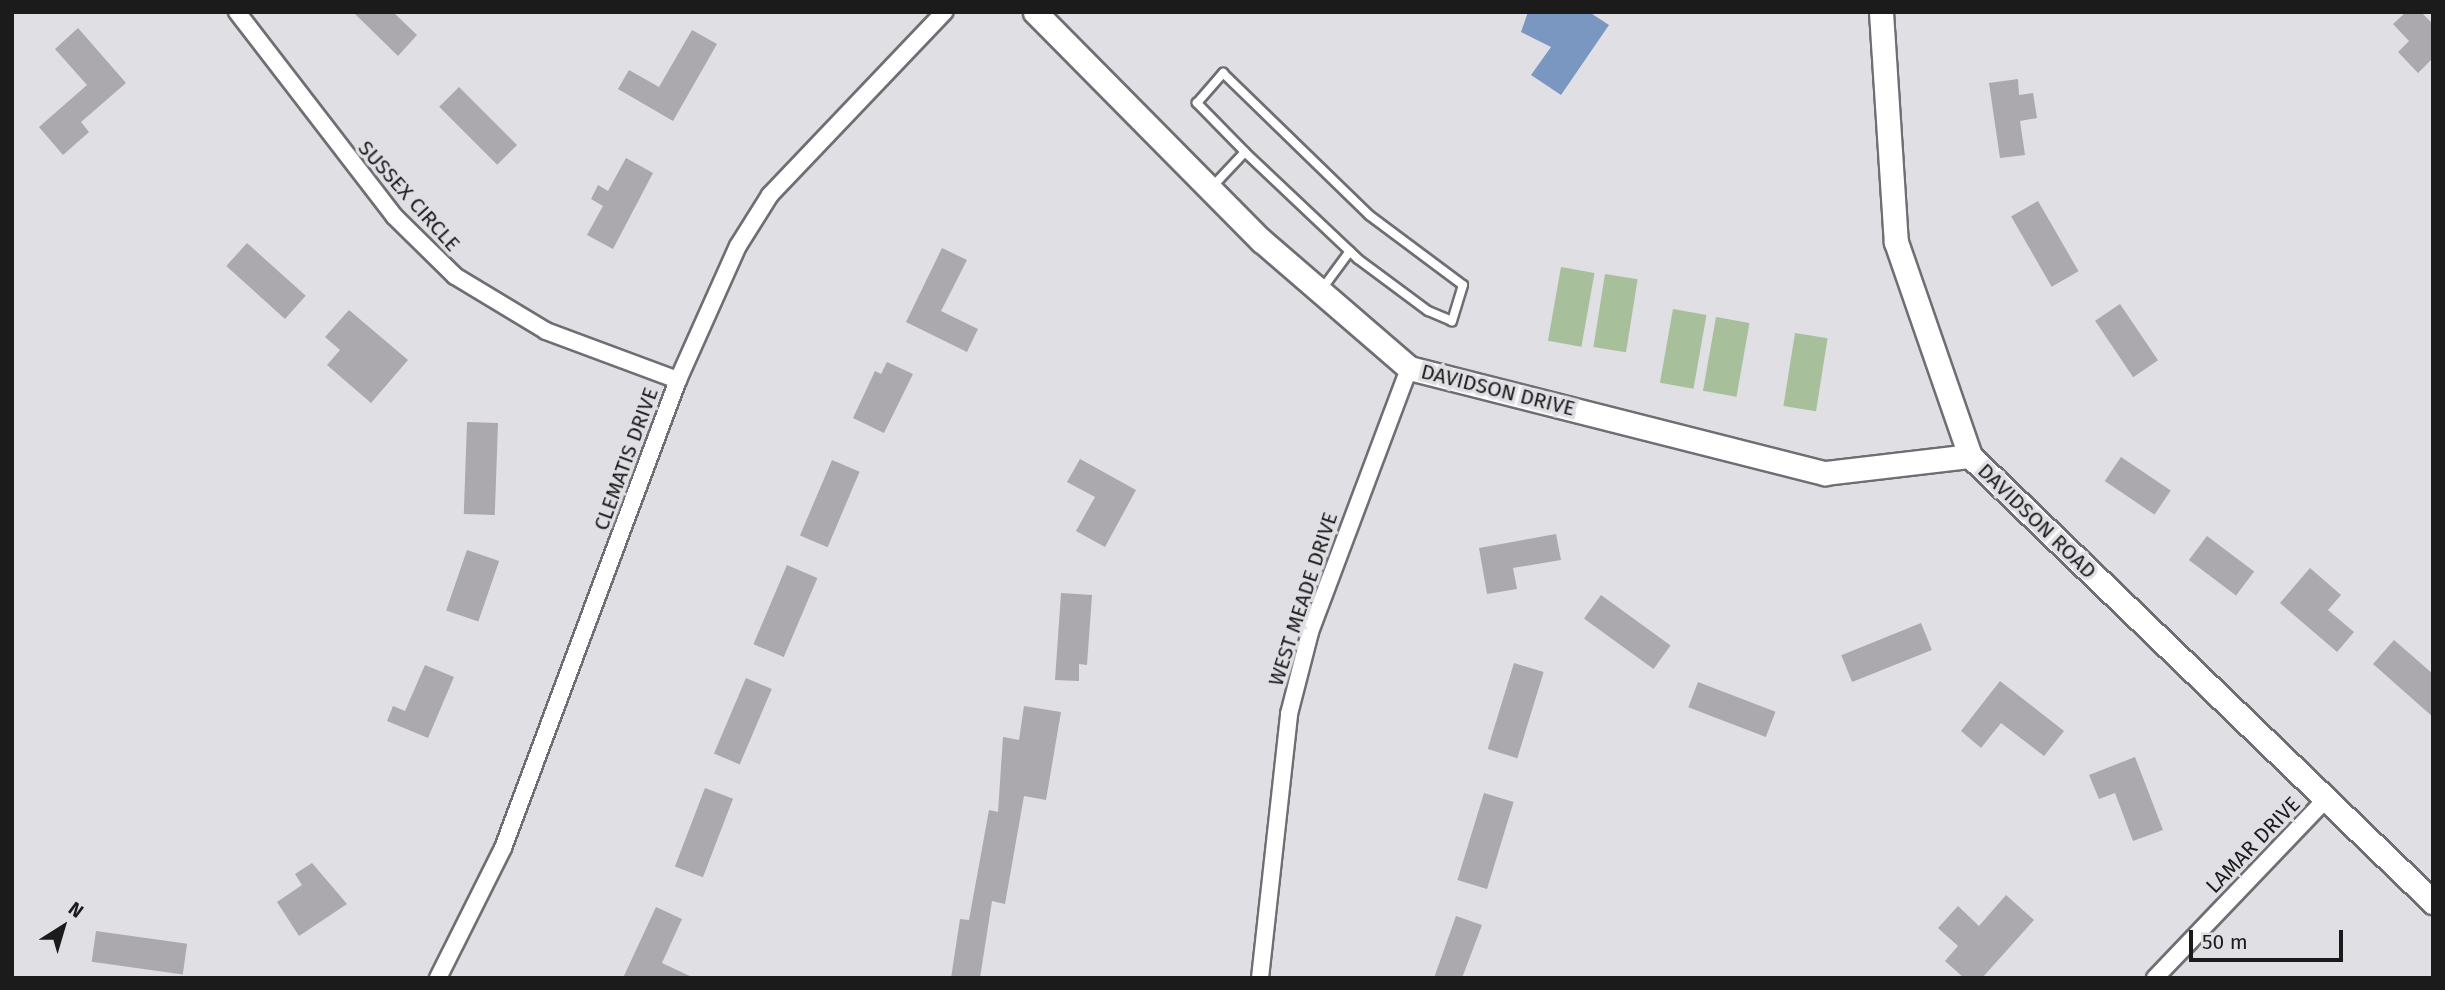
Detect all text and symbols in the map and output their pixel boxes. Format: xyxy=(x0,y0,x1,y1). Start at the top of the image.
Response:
street label: SUSSEX CIRCLE xyxy=(353,136,465,256)
street label: DAVIDSON DRIVE xyxy=(1418,359,1578,421)
street label: CLEMATIS DRIVE xyxy=(588,384,664,534)
street label: DAVIDSON ROAD xyxy=(1973,458,2101,584)
street label: WEST MEADE DRIVE xyxy=(1263,509,1343,689)
street label: LAMAR DRIVE xyxy=(2201,791,2305,899)
north arrow xyxy=(28,892,98,962)
text: N xyxy=(64,897,88,923)
scale bar xyxy=(2193,916,2347,960)
text: 50 m xyxy=(2202,929,2248,955)

